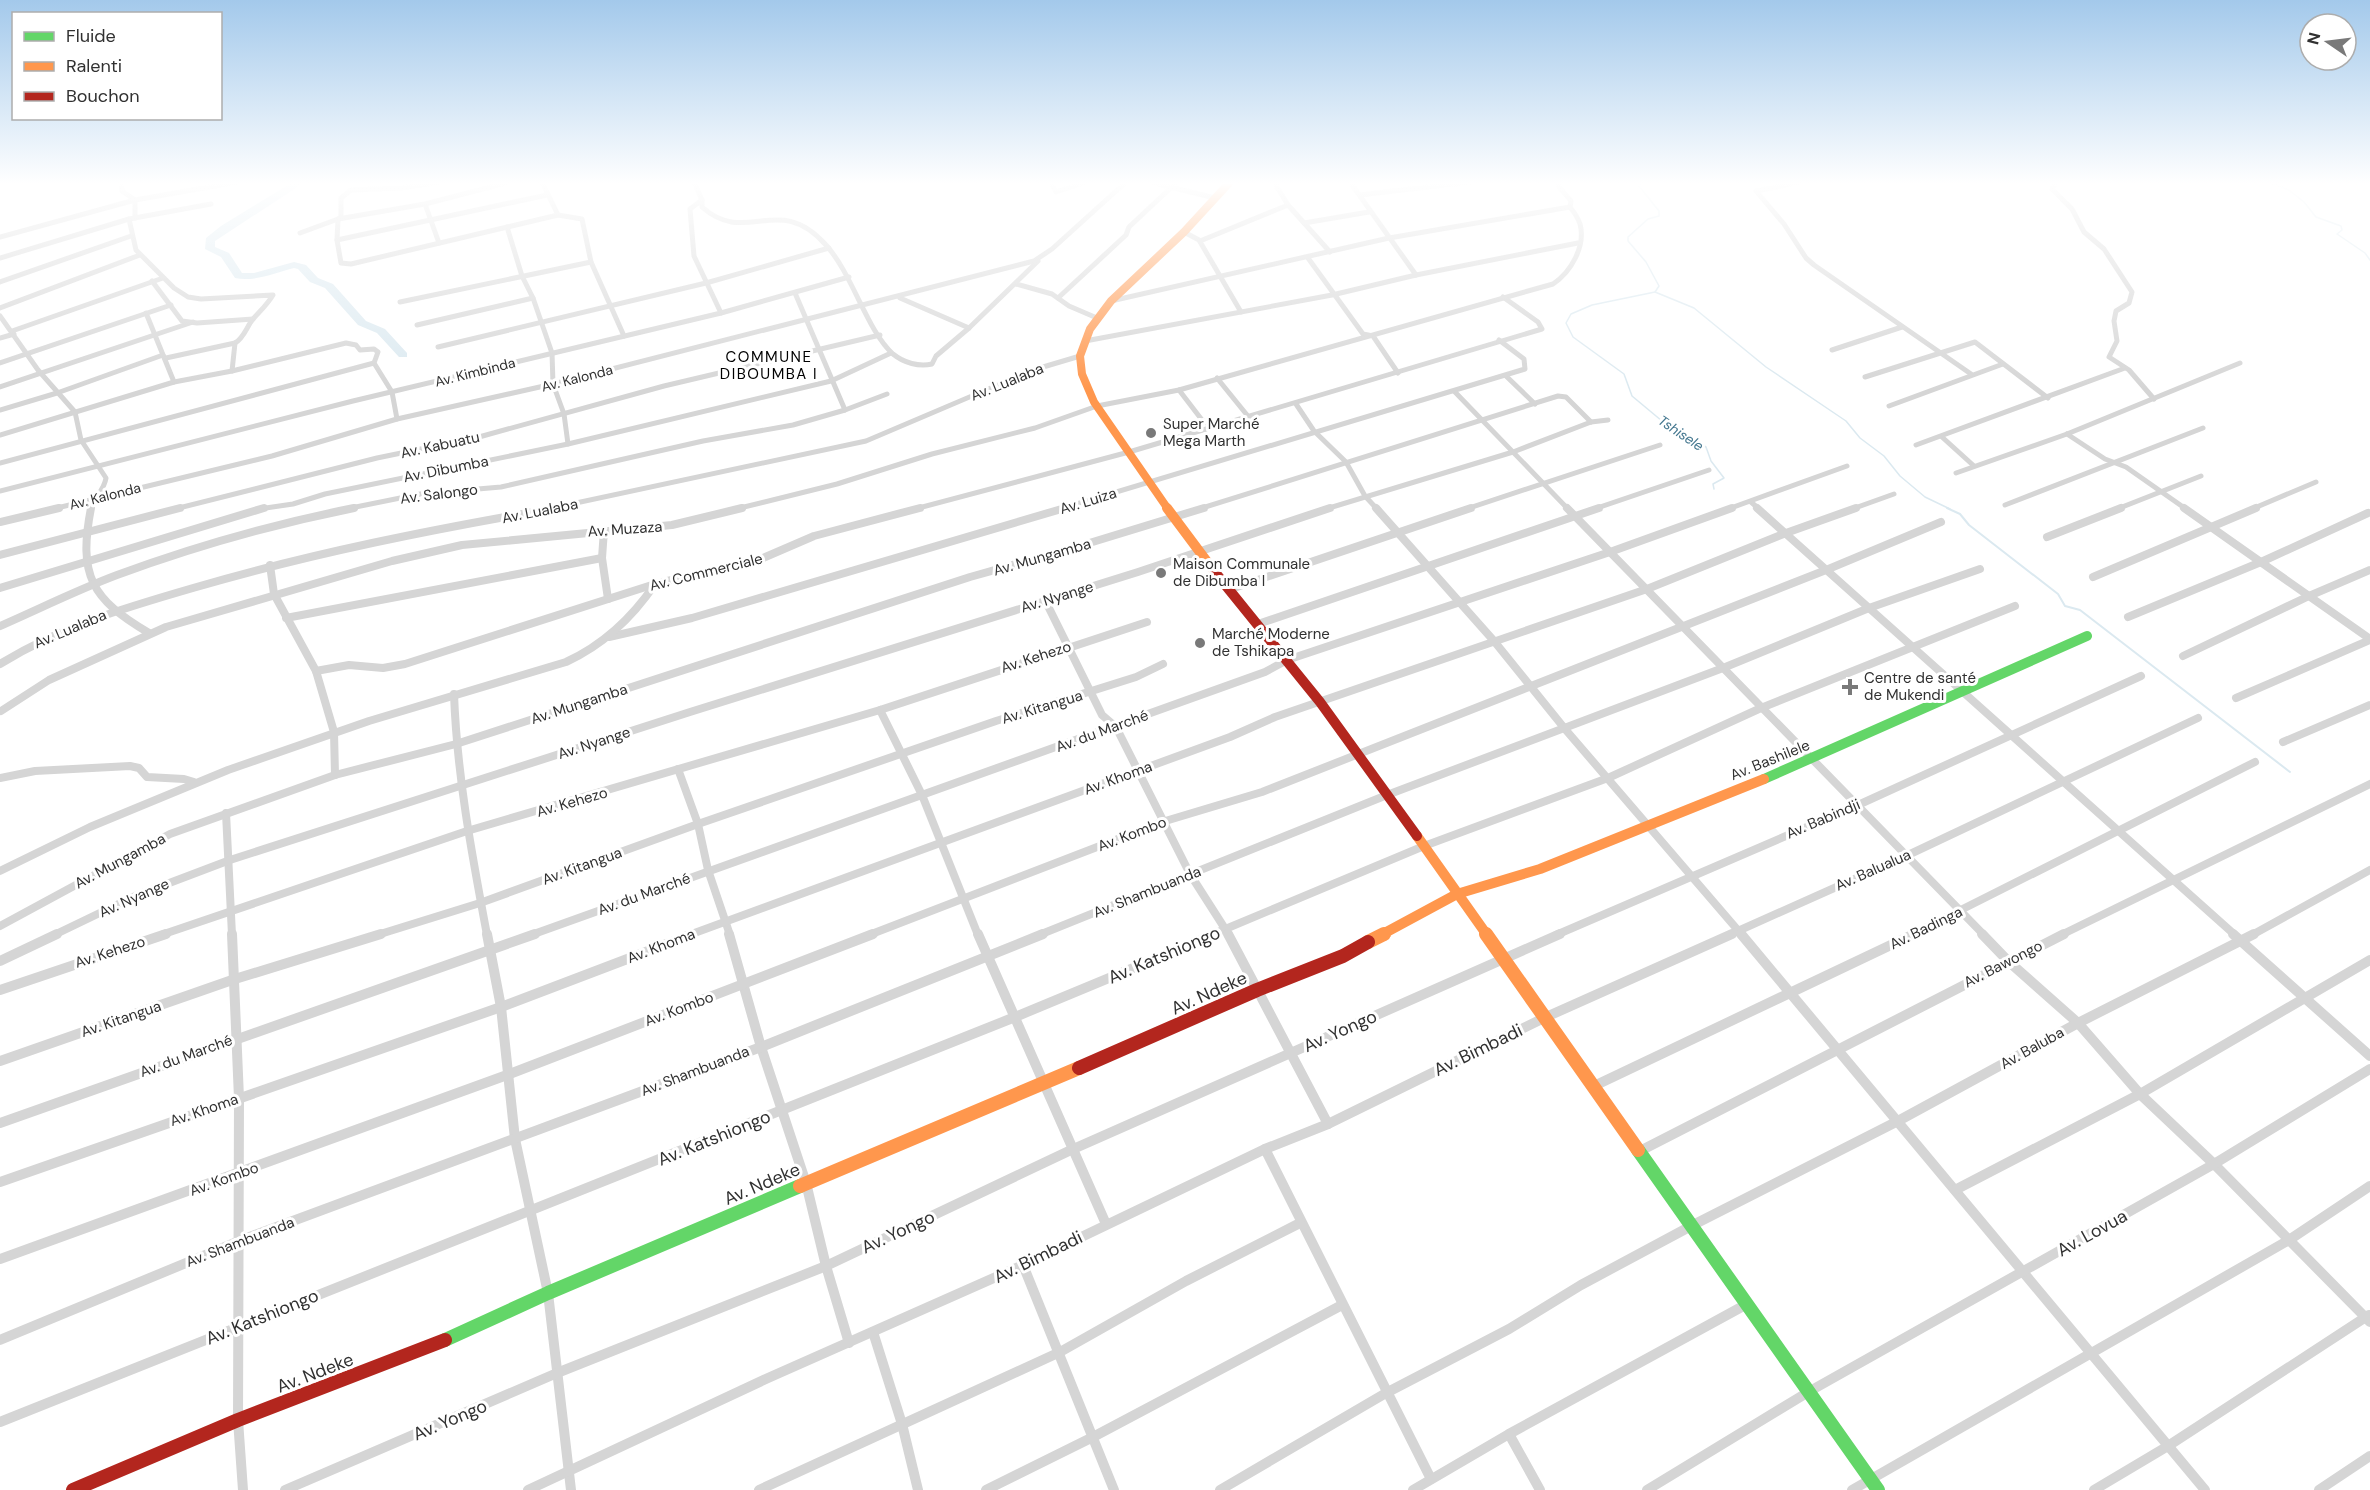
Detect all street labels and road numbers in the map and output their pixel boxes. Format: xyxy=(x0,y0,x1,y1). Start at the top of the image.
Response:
street label: Av. Kimbinda xyxy=(433,353,517,391)
street label: Av. Lualaba xyxy=(967,358,1047,406)
street label: Av. Kalonda xyxy=(539,360,615,396)
street label: Av. Kabuatu xyxy=(399,427,481,463)
street label: Av. Dibumba xyxy=(402,451,490,487)
street label: Av. Kalonda xyxy=(67,478,143,514)
street label: Av. Salongo xyxy=(399,479,479,509)
street label: Av. Luiza xyxy=(1057,483,1119,519)
street label: Av. Lualaba xyxy=(500,494,580,528)
street label: Av. Muzaza xyxy=(587,516,663,542)
street label: Av. Mungamba xyxy=(991,534,1093,580)
street label: Av. Commerciale xyxy=(647,548,765,596)
street label: Av. Nyange xyxy=(1018,576,1096,618)
street label: Av. Lualaba xyxy=(31,605,109,653)
street label: Av. Kehezo xyxy=(998,636,1074,678)
street label: Av. Mungamba xyxy=(528,679,630,729)
street label: Av. Kitangua xyxy=(999,685,1085,729)
street label: Av. du Marché xyxy=(1053,705,1151,757)
street label: Av. Nyange xyxy=(555,722,633,764)
street label: Av. Bashilele xyxy=(1727,735,1813,785)
street label: Av. Khoma xyxy=(1081,756,1155,800)
street label: Av. Kehezo xyxy=(534,782,610,822)
street label: Av. Babindji xyxy=(1783,794,1863,844)
street label: Av. Kombo xyxy=(1095,812,1169,856)
street label: Av. Mungamba xyxy=(71,829,169,893)
street label: Av. Kitangua xyxy=(539,842,625,890)
street label: Av. Balualua xyxy=(1832,844,1914,896)
street label: Av. Shambuanda xyxy=(1090,861,1204,923)
street label: Av. du Marché xyxy=(595,868,693,920)
street label: Av. Nyange xyxy=(96,874,172,922)
street label: Av. Badinga xyxy=(1886,902,1966,954)
street label: Av. Katshiongo xyxy=(1104,921,1224,989)
street label: Av. Khoma xyxy=(624,924,698,968)
street label: Av. Kehezo xyxy=(72,931,148,973)
street label: Av. Bawongo xyxy=(1960,935,2046,992)
street label: Av. Ndeke xyxy=(1167,966,1251,1020)
street label: Av. Kombo xyxy=(642,987,716,1031)
street label: Av. Kitangua xyxy=(78,996,164,1042)
street label: Av. Yongo xyxy=(1299,1004,1381,1058)
street label: Av. Bimbadi xyxy=(1430,1018,1526,1082)
street label: Av. Baluba xyxy=(1996,1022,2068,1074)
street label: Av. du Marché xyxy=(137,1030,235,1082)
street label: Av. Shambuanda xyxy=(638,1041,752,1101)
street label: Av. Khoma xyxy=(167,1089,241,1131)
street label: Av. Katshiongo xyxy=(654,1104,774,1172)
street label: Av. Kombo xyxy=(187,1157,261,1201)
street label: Av. Ndeke xyxy=(720,1157,804,1211)
street label: Av. Lovua xyxy=(2052,1204,2132,1262)
street label: Av. Yongo xyxy=(857,1205,939,1259)
street label: Av. Shambuanda xyxy=(183,1212,297,1272)
street label: Av. Bimbadi xyxy=(990,1225,1086,1289)
street label: Av. Katshiongo xyxy=(202,1283,322,1351)
street label: Av. Ndeke xyxy=(273,1347,357,1399)
street label: Av. Yongo xyxy=(409,1394,491,1446)

